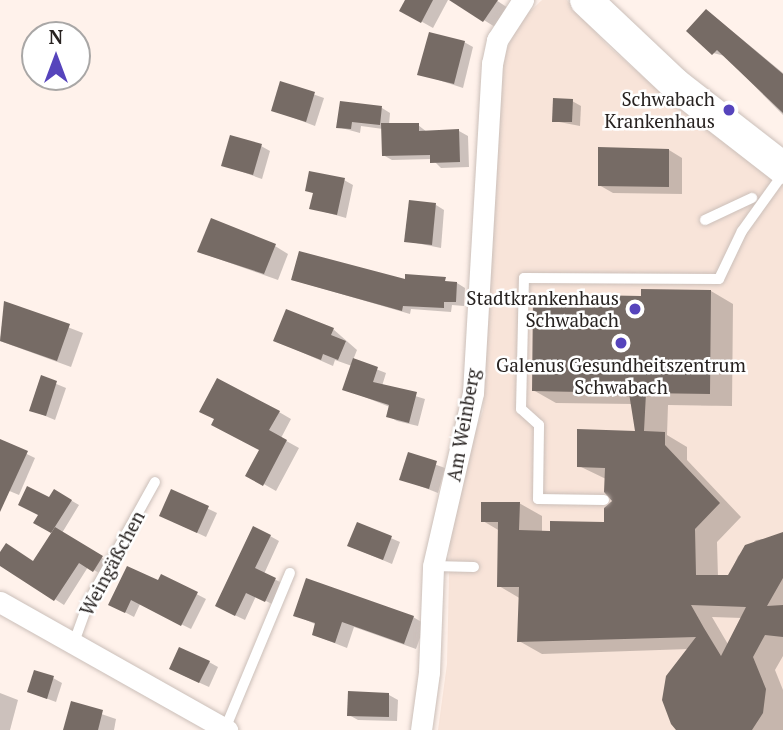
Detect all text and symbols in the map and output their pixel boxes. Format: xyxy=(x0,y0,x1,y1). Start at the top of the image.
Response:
north arrow xyxy=(21,21,91,91)
text: N xyxy=(49,24,63,49)
place label: Schwabach Krankenhaus xyxy=(604,88,715,132)
marker: Schwabach Krankenhaus xyxy=(721,102,737,118)
place label: Stadtkrankenhaus Schwabach xyxy=(466,287,619,331)
marker: Stadtkrankenhaus Schwabach xyxy=(625,299,645,319)
marker: Galenus Gesundheitszentrum Schwabach xyxy=(613,335,629,351)
place label: Galenus Gesundheitszentrum Schwabach xyxy=(496,354,746,398)
street label: Am Weinberg xyxy=(442,367,484,483)
street label: Weingäßchen xyxy=(75,507,149,619)

